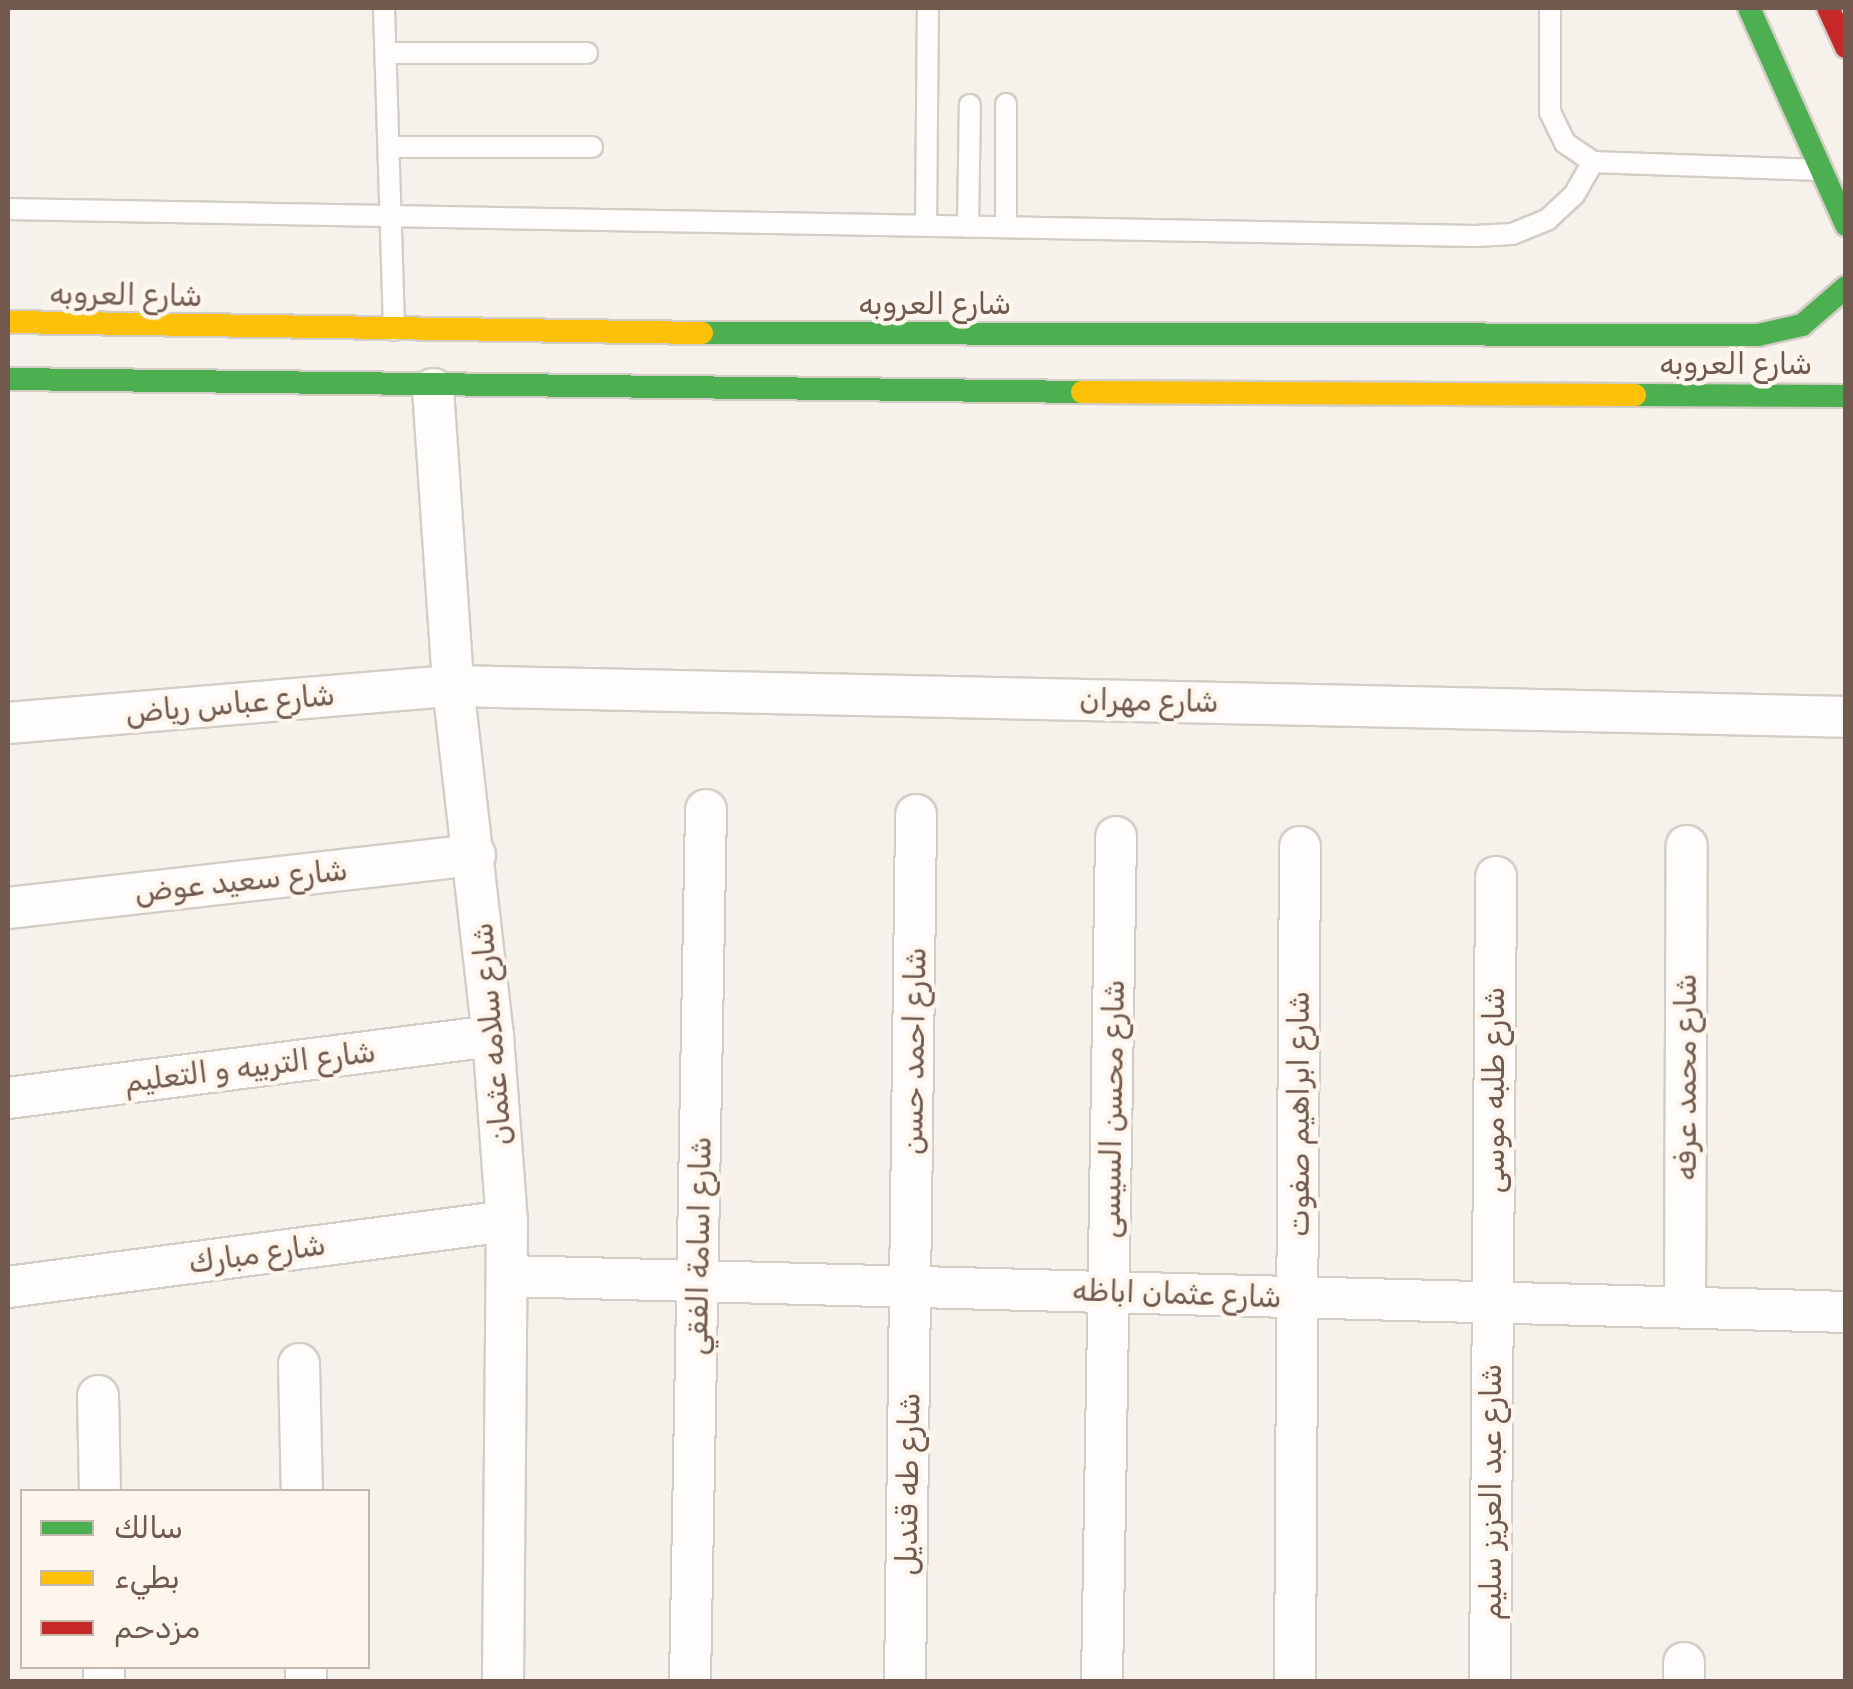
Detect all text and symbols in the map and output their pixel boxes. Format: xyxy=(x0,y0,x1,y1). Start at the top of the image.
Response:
street label: شارع العروبه xyxy=(49,276,203,314)
street label: شارع العروبه xyxy=(859,286,1011,322)
street label: شارع العروبه xyxy=(1660,346,1812,382)
street label: شارع عباس رياض xyxy=(124,677,336,731)
street label: شارع مهران xyxy=(1079,682,1219,720)
street label: شارع سعيد عوض xyxy=(133,852,349,910)
street label: شارع سلامه عثمان xyxy=(464,921,520,1147)
street label: شارع احمد حسن xyxy=(894,947,934,1155)
street label: شارع محمد عرفه xyxy=(1668,973,1704,1181)
street label: شارع محسن السيسى xyxy=(1092,979,1132,1239)
street label: شارع طلبه موسى xyxy=(1476,987,1512,1193)
street label: شارع ابراهيم صفوت xyxy=(1281,991,1317,1237)
street label: شارع التربيه و التعليم xyxy=(122,1034,378,1100)
street label: شارع اسامة الفقي xyxy=(679,1136,719,1356)
street label: شارع مبارك xyxy=(186,1227,328,1281)
street label: شارع عثمان اباظه xyxy=(1072,1272,1282,1316)
street label: شارع عبد العزيز سليم xyxy=(1473,1364,1509,1620)
street label: شارع طه قنديل xyxy=(888,1392,928,1576)
legend xyxy=(20,1489,370,1669)
text: سالك xyxy=(114,1510,183,1546)
text: بطيء xyxy=(114,1560,180,1596)
text: مزدحم xyxy=(114,1610,200,1646)

